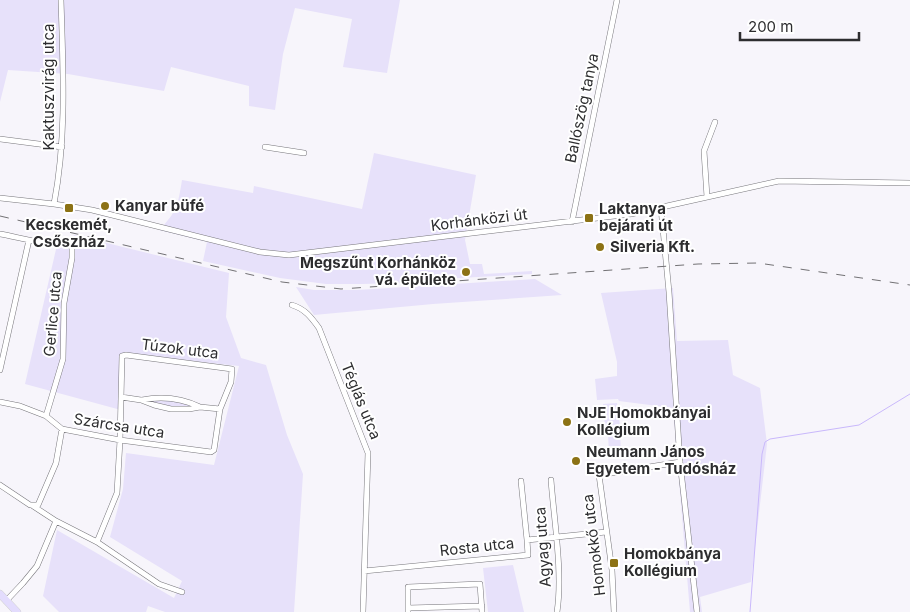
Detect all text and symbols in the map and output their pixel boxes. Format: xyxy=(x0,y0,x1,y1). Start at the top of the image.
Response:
scale bar xyxy=(740,10,859,42)
text: 200 m xyxy=(748,17,793,36)
street label: Kaktuszvirág utca xyxy=(39,23,58,151)
street label: Ballószög tanya xyxy=(561,51,602,165)
place label: Kanyar büfé xyxy=(115,196,204,215)
place label: Laktanya bejárati út xyxy=(599,199,673,235)
marker: Kanyar büfé xyxy=(99,200,111,212)
marker: Kecskemét, Csőszház xyxy=(63,202,75,214)
street label: Korhánközi út xyxy=(430,204,528,235)
marker: Laktanya bejárati út xyxy=(583,212,595,224)
place label: Kecskemét, Csőszház xyxy=(26,215,112,251)
place label: Silveria Kft. xyxy=(610,237,695,256)
marker: Silveria Kft. xyxy=(594,241,606,253)
place label: Megszűnt Korhánköz vá. épülete xyxy=(300,253,456,289)
marker: Megszűnt Korhánköz vá. épülete xyxy=(460,266,472,278)
street label: Gerlice utca xyxy=(39,271,66,357)
street label: Túzok utca xyxy=(140,334,220,363)
street label: Téglás utca xyxy=(337,360,386,442)
place label: NJE Homokbányai Kollégium xyxy=(577,403,711,439)
street label: Szárcsa utca xyxy=(72,409,166,442)
marker: NJE Homokbányai Kollégium xyxy=(561,416,573,428)
place label: Neumann János Egyetem - Tudósház xyxy=(586,442,736,478)
marker: Neumann János Egyetem - Tudósház xyxy=(570,455,582,467)
street label: Homokkő utca xyxy=(578,493,609,597)
street label: Agyag utca xyxy=(530,506,555,588)
street label: Rosta utca xyxy=(439,533,515,560)
place label: Homokbánya Kollégium xyxy=(624,544,721,580)
marker: Homokbánya Kollégium xyxy=(608,557,620,569)

